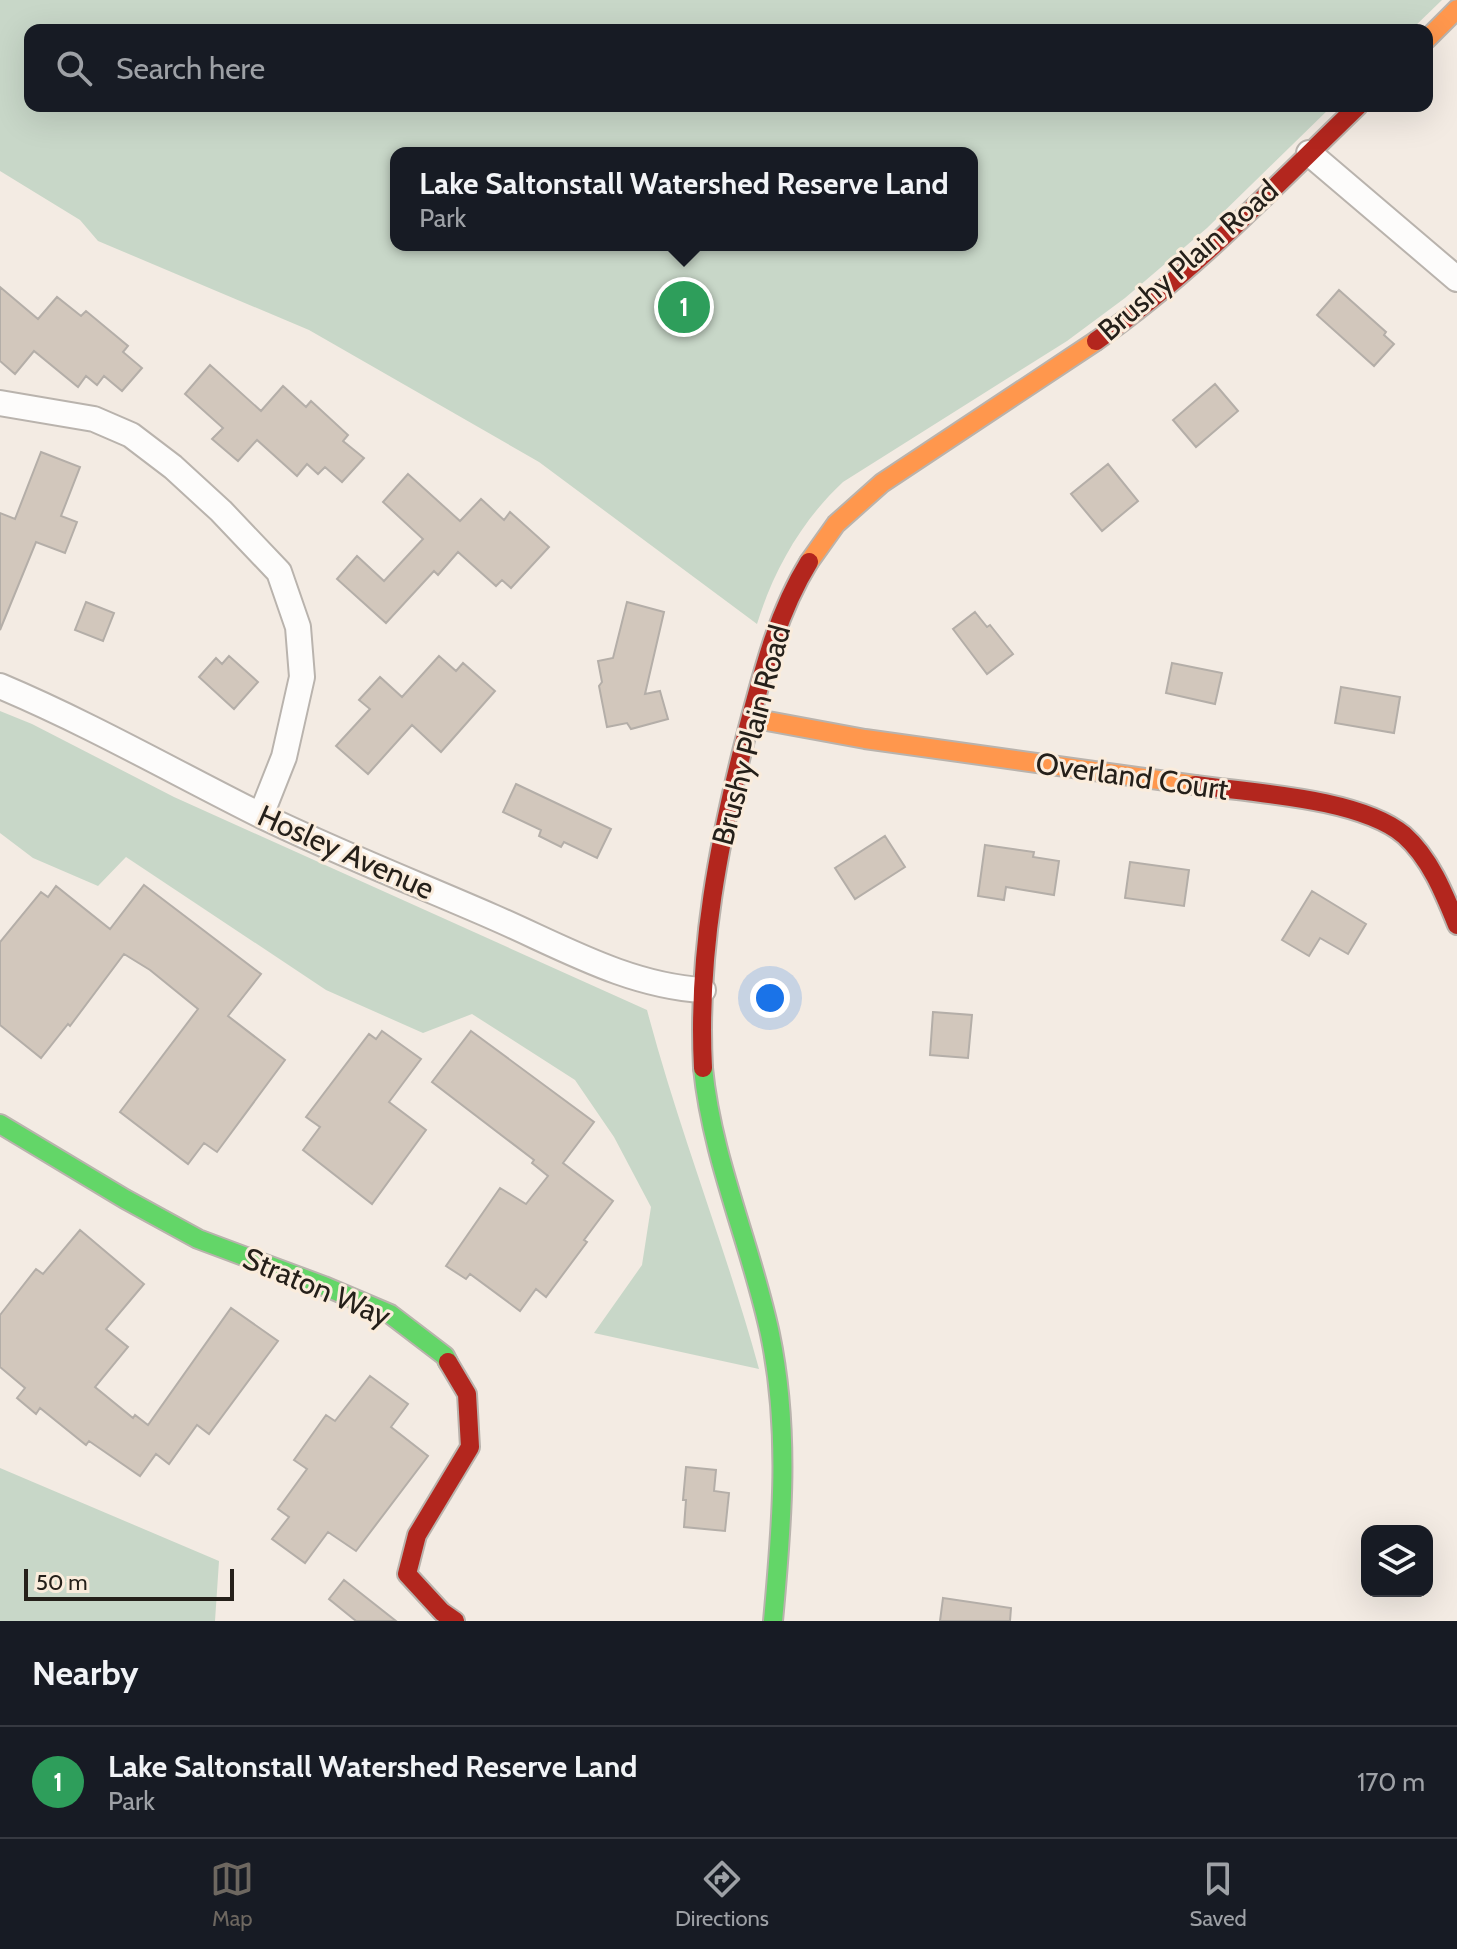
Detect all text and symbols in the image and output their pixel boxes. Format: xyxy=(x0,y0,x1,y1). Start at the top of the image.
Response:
search box xyxy=(24,24,1433,112)
icon: search xyxy=(52,46,96,90)
text: Search here xyxy=(116,50,265,87)
popup xyxy=(390,147,978,251)
text: Lake Saltonstall Watershed Reserve Land xyxy=(419,165,949,202)
street label: Brushy Plain Road xyxy=(1090,172,1286,348)
text: Park xyxy=(419,202,466,234)
pin: 1 xyxy=(658,277,710,337)
street label: Brushy Plain Road xyxy=(704,621,798,849)
street label: Overland Court xyxy=(1033,744,1231,808)
street label: Hosley Avenue xyxy=(252,797,440,907)
your location xyxy=(750,978,790,1018)
street label: Straton Way xyxy=(238,1239,396,1335)
map controls xyxy=(1361,1525,1433,1597)
button: layers xyxy=(1361,1525,1433,1597)
scale bar xyxy=(24,1565,234,1601)
text: 50 m xyxy=(36,1569,88,1596)
text: Nearby xyxy=(32,1652,139,1694)
text: Lake Saltonstall Watershed Reserve Land xyxy=(108,1748,637,1785)
text: 1 xyxy=(53,1766,63,1798)
text: 170 m xyxy=(1357,1766,1425,1798)
text: Park xyxy=(108,1785,155,1817)
tab: Map xyxy=(210,1857,254,1932)
tab: Directions xyxy=(675,1857,769,1932)
tab: Saved xyxy=(1190,1857,1247,1932)

